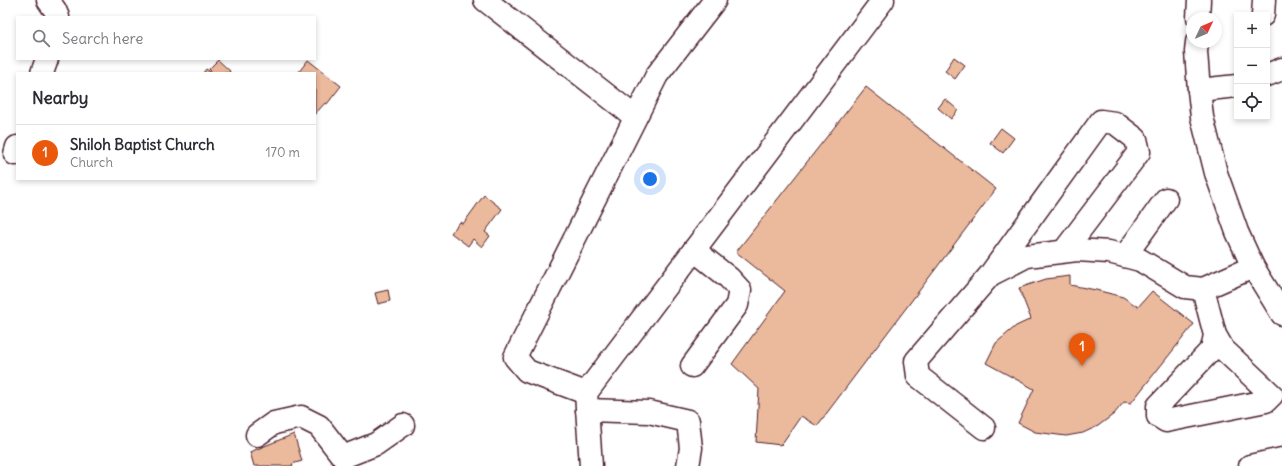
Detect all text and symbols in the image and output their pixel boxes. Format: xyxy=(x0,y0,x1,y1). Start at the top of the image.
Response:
north arrow xyxy=(1186,12,1222,48)
map controls xyxy=(1234,12,1270,120)
button: + xyxy=(1234,12,1270,48)
search box xyxy=(16,16,316,60)
icon: search xyxy=(30,27,52,49)
text: Search here xyxy=(62,29,143,48)
button: − xyxy=(1234,48,1270,84)
button: locate xyxy=(1234,84,1270,120)
text: Nearby xyxy=(32,87,88,109)
text: Shiloh Baptist Church xyxy=(70,135,215,154)
text: 1 xyxy=(42,144,48,161)
text: 170 m xyxy=(265,144,300,161)
text: Church xyxy=(70,154,113,171)
your location xyxy=(640,169,660,189)
pin: 1 xyxy=(1069,333,1095,366)

